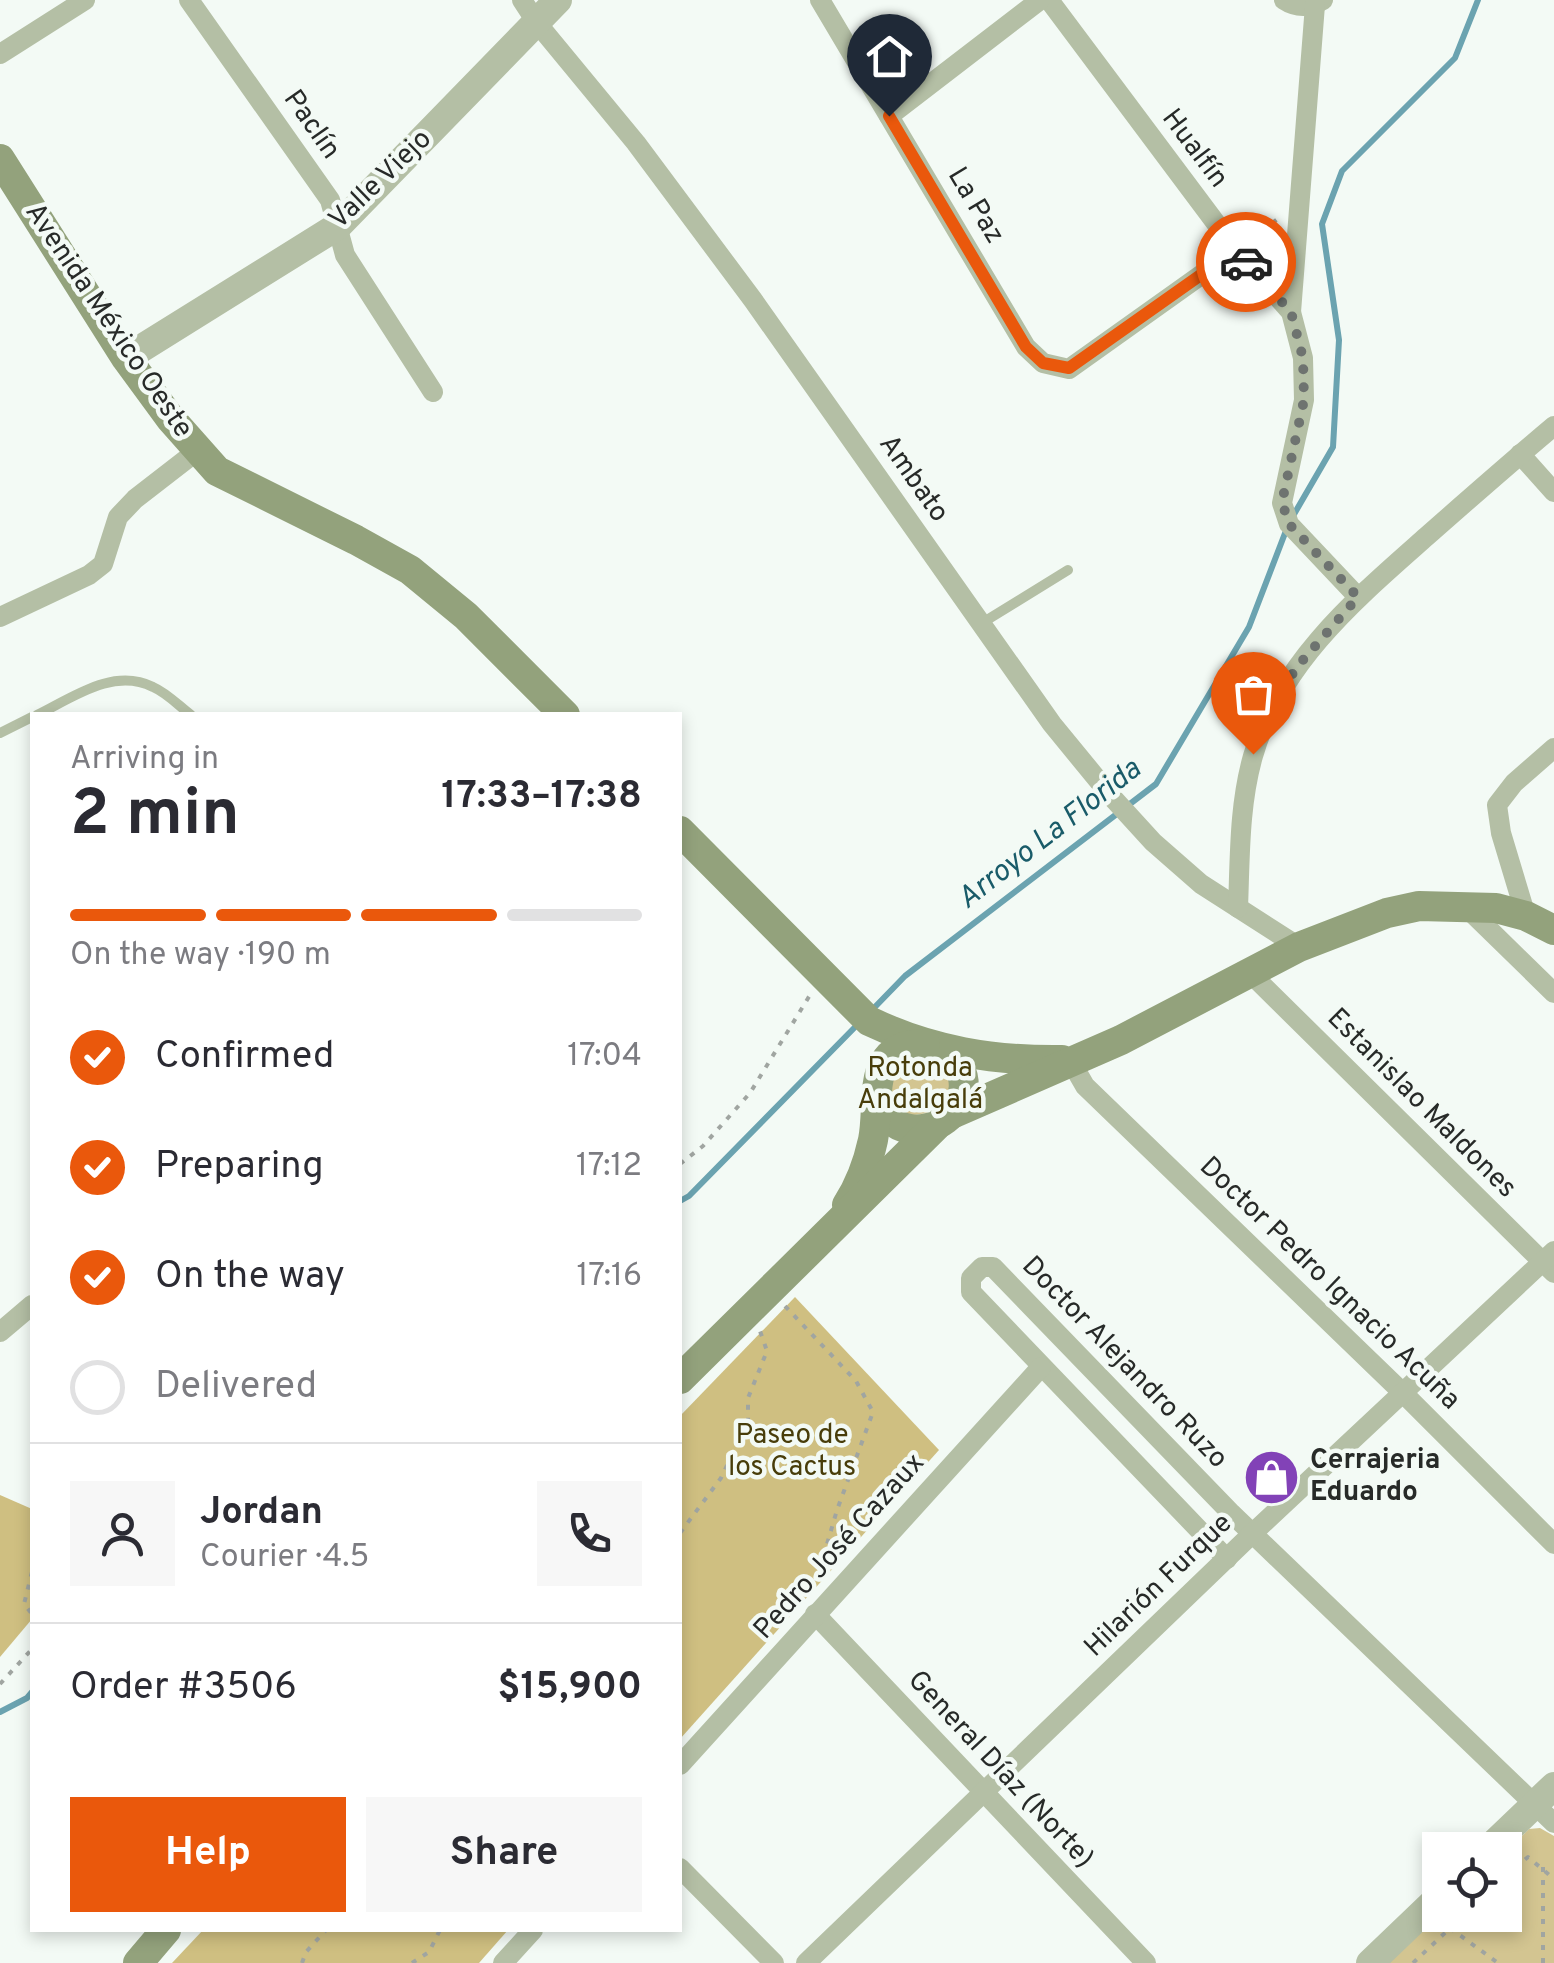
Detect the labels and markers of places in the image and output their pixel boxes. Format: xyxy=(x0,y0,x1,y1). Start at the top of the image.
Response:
pin xyxy=(847,14,932,117)
pin xyxy=(1211,652,1296,755)
place label: Cerrajeria Eduardo xyxy=(1310,1443,1440,1511)
shop icon: Cerrajeria Eduardo xyxy=(1241,1447,1301,1507)

